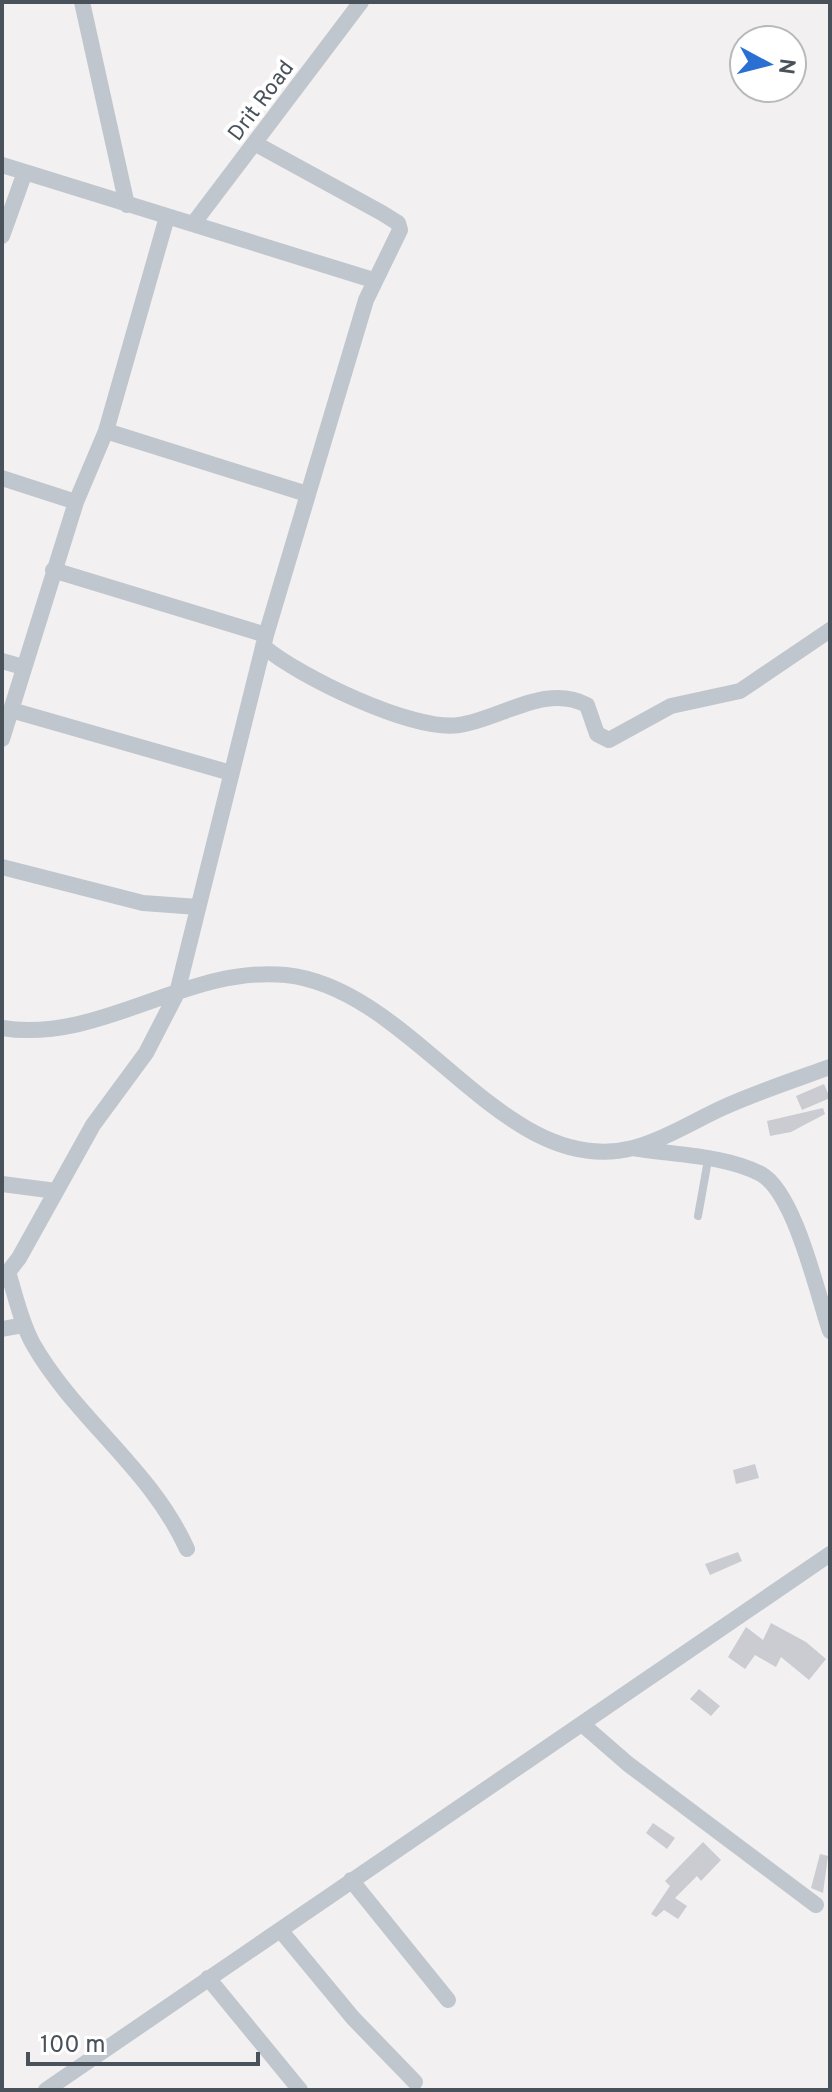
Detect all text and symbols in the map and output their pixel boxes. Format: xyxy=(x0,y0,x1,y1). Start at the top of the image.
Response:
north arrow xyxy=(728,24,808,104)
street label: Drit Road xyxy=(223,56,301,147)
text: N xyxy=(771,57,800,76)
scale bar xyxy=(28,2016,258,2066)
text: 100 m xyxy=(40,2031,106,2061)

